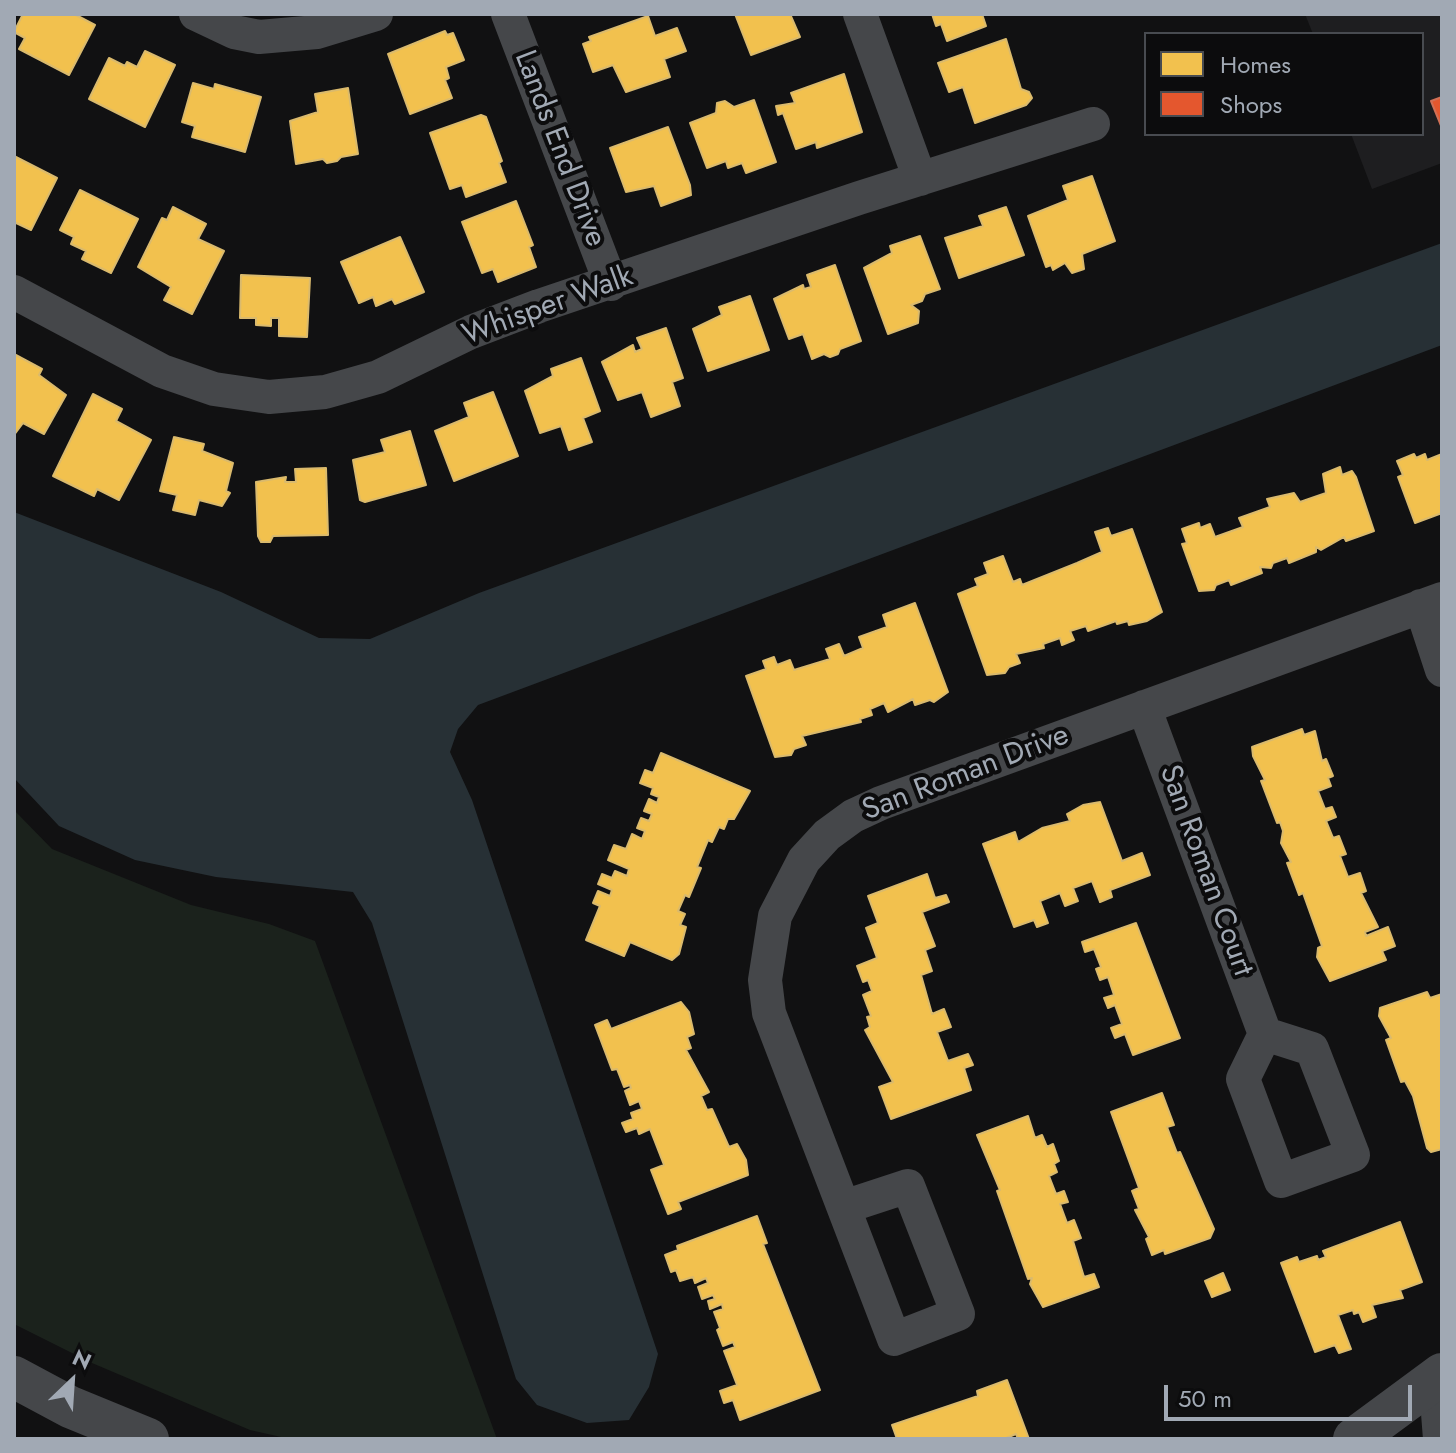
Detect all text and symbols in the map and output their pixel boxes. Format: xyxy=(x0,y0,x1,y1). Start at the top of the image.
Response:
legend xyxy=(1144,32,1424,136)
street label: Lands End Drive xyxy=(505,46,613,252)
text: Homes xyxy=(1220,47,1291,82)
text: Shops xyxy=(1220,87,1282,122)
street label: Whisper Walk xyxy=(458,260,638,354)
street label: San Roman Drive xyxy=(858,718,1074,830)
street label: San Roman Court xyxy=(1150,761,1260,981)
north arrow xyxy=(32,1341,112,1421)
text: N xyxy=(67,1341,97,1377)
scale bar xyxy=(1168,1369,1416,1419)
text: 50 m xyxy=(1178,1381,1232,1416)

